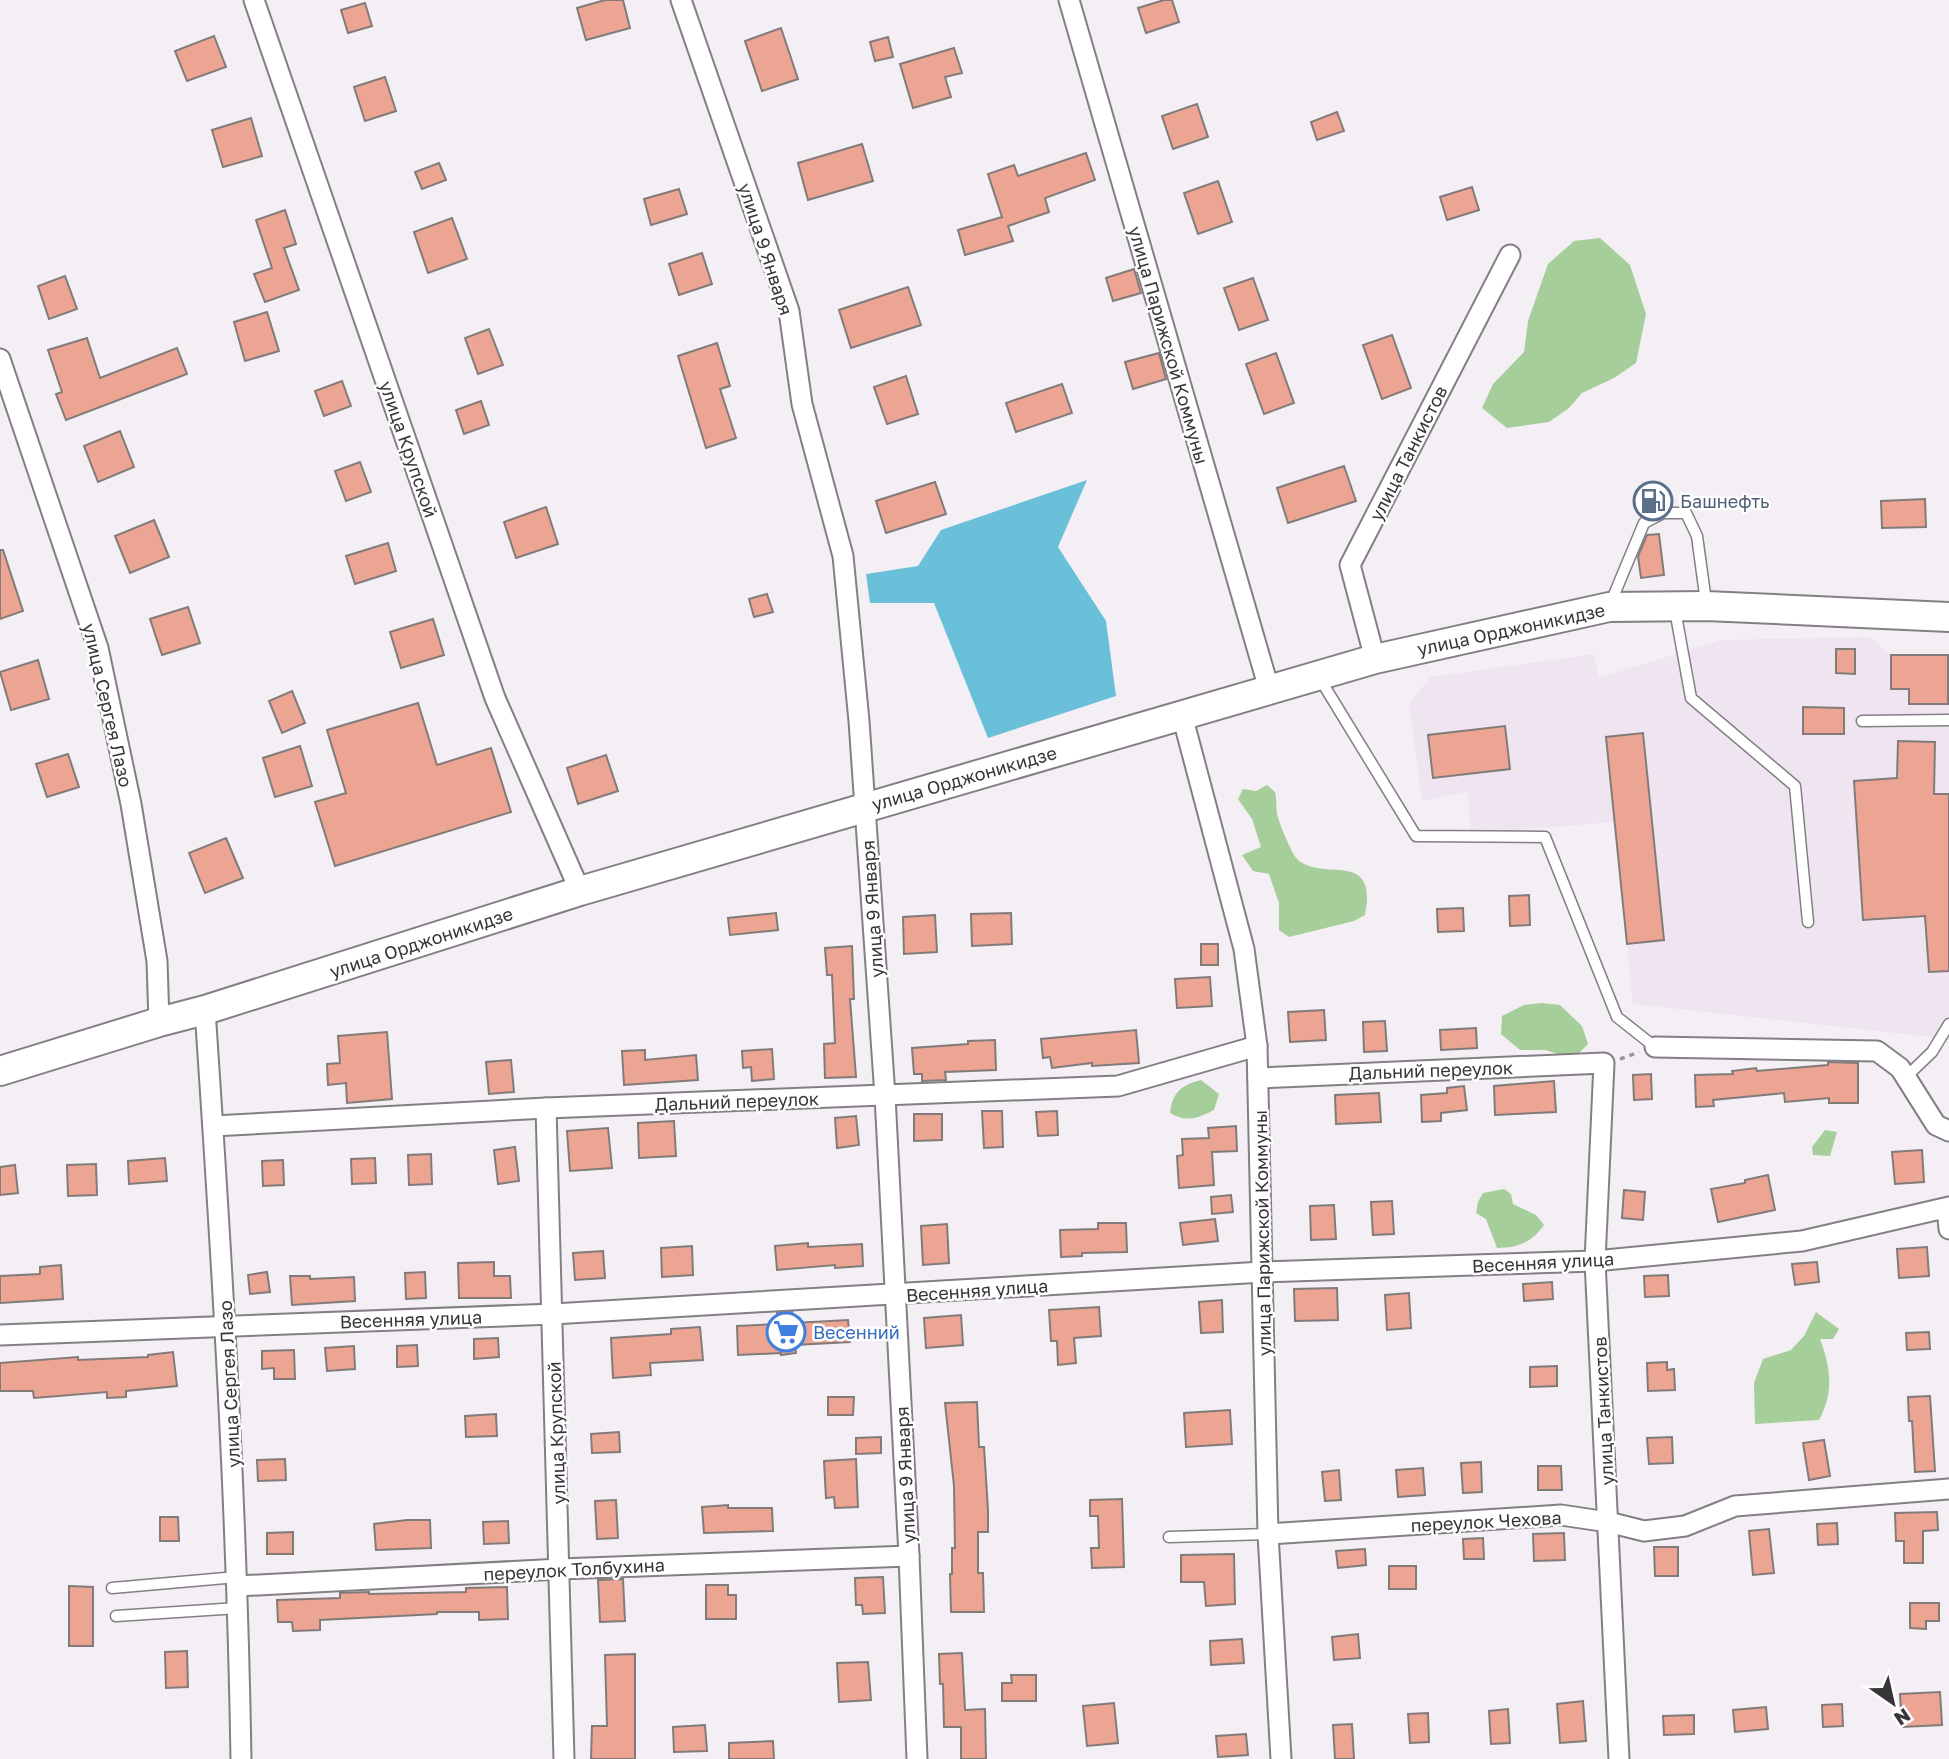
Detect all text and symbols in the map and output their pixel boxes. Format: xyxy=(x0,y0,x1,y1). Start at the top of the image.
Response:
street label: улица 9 Января xyxy=(734,180,798,318)
street label: улица Парижской Коммуны xyxy=(1124,224,1214,466)
street label: улица Крупской xyxy=(375,378,443,520)
street label: улица Танкистов xyxy=(1364,382,1452,524)
fuel station icon: Башнефть xyxy=(1632,480,1674,522)
place label: Башнефть xyxy=(1680,490,1770,512)
street label: улица Орджоникидзе xyxy=(1415,598,1607,660)
street label: улица Сергея Лазо xyxy=(78,621,138,789)
street label: улица Орджоникидзе xyxy=(869,741,1059,815)
street label: улица 9 Января xyxy=(856,840,888,978)
street label: улица Орджоникидзе xyxy=(327,902,515,982)
street label: Дальний переулок xyxy=(1348,1056,1514,1084)
street label: Дальний переулок xyxy=(654,1087,820,1115)
street label: улица Парижской Коммуны xyxy=(1249,1110,1275,1356)
street label: Весенняя улица xyxy=(1471,1247,1615,1277)
street label: Весенняя улица xyxy=(905,1274,1049,1306)
street label: улица Сергея Лазо xyxy=(214,1300,244,1468)
street label: Весенняя улица xyxy=(339,1306,483,1332)
supermarket icon: Весенний xyxy=(765,1311,807,1353)
place label: Весенний xyxy=(813,1321,900,1343)
street label: улица Танкистов xyxy=(1588,1336,1618,1486)
street label: улица Крупской xyxy=(543,1361,569,1505)
street label: улица 9 Января xyxy=(890,1406,920,1544)
street label: переулок Чехова xyxy=(1410,1506,1562,1536)
street label: переулок Толбухина xyxy=(483,1553,665,1585)
north arrow xyxy=(1858,1668,1928,1738)
text: N xyxy=(1890,1704,1915,1731)

